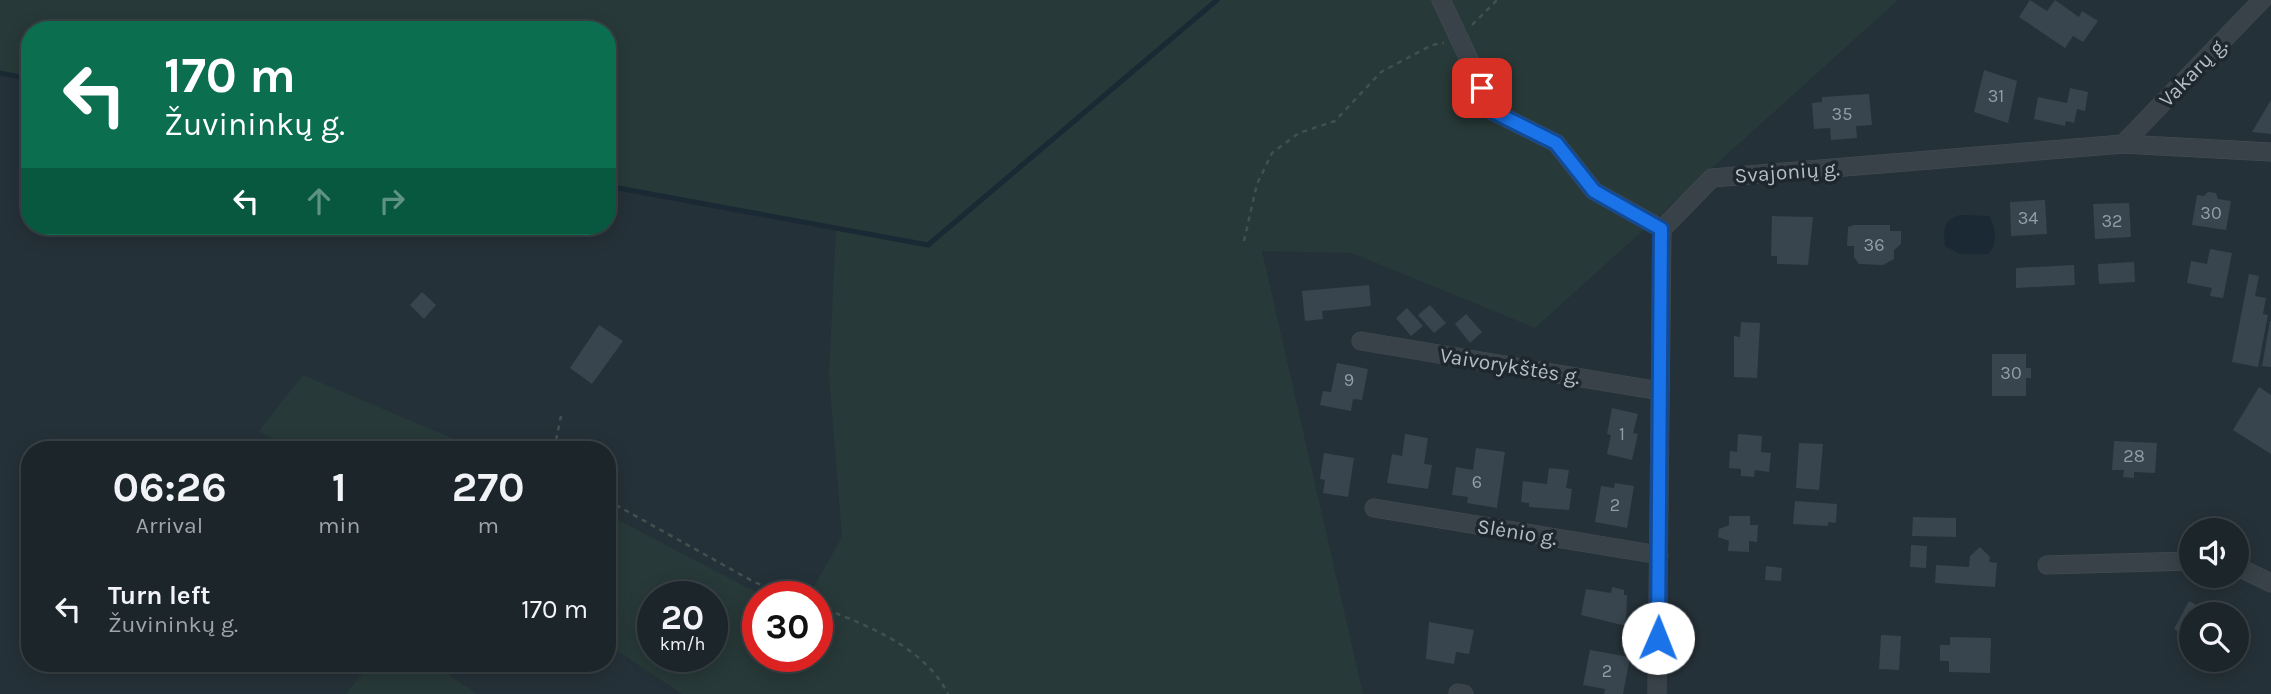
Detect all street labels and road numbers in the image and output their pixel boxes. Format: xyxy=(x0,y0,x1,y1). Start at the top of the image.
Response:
street label: Vakarų g. xyxy=(2154,32,2232,112)
street label: Svajonių g. xyxy=(1734,156,1841,188)
street label: Vaivorykštės g. xyxy=(1438,343,1582,389)
street label: Slėnio g. xyxy=(1475,514,1559,550)

